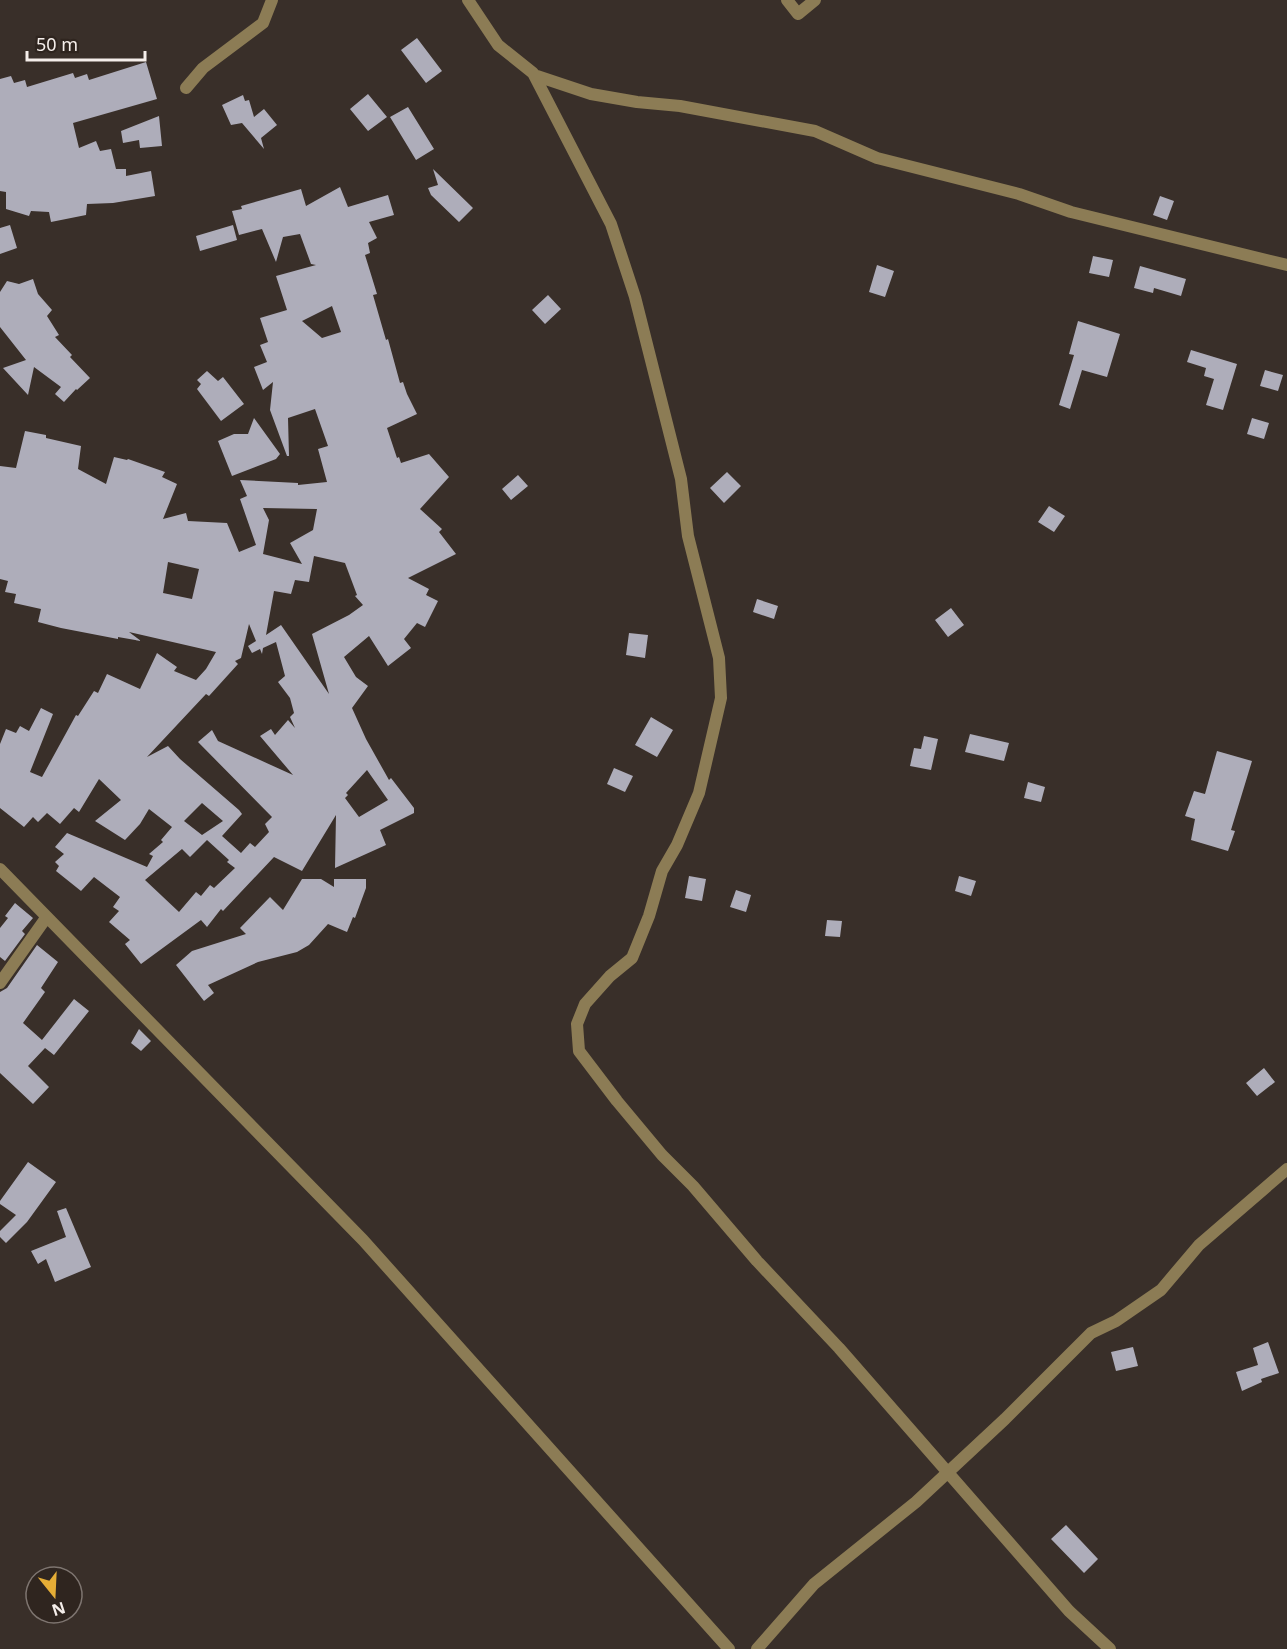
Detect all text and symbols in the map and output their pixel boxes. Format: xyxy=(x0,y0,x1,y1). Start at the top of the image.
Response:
scale bar xyxy=(27,24,146,62)
text: 50 m xyxy=(36,32,78,56)
north arrow xyxy=(24,1565,84,1625)
text: N xyxy=(49,1597,68,1622)

